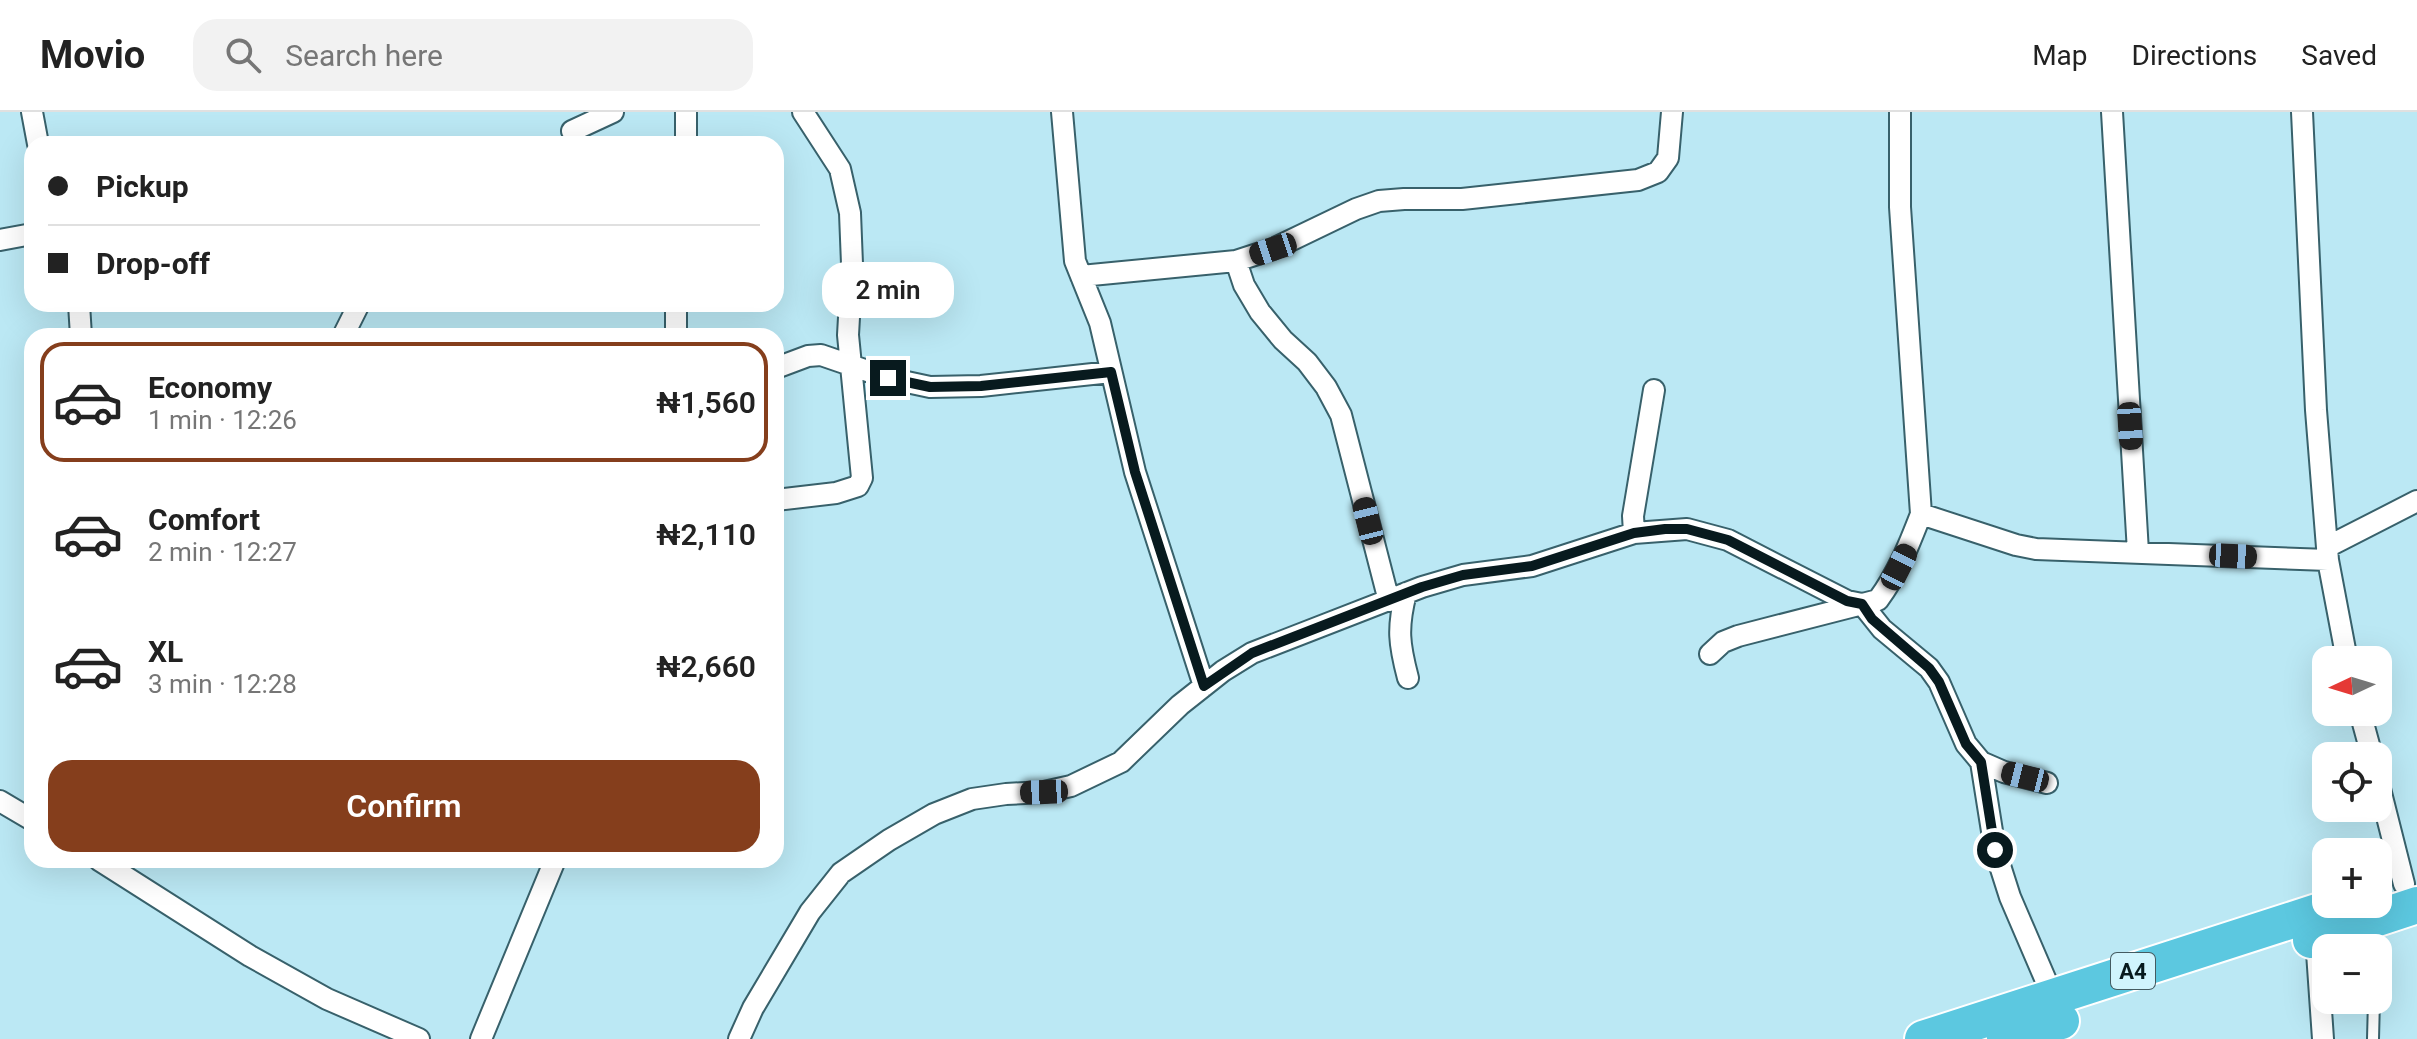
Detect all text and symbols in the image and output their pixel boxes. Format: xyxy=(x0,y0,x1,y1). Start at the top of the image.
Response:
search box xyxy=(193,19,753,91)
text: Movio xyxy=(40,33,145,77)
icon: search xyxy=(221,33,265,77)
text: Search here xyxy=(285,38,443,73)
text: Map xyxy=(2032,39,2088,72)
text: Directions xyxy=(2132,39,2257,72)
text: Saved xyxy=(2301,39,2377,72)
text: Pickup xyxy=(96,169,189,204)
car xyxy=(1246,230,1300,268)
text: Drop-off xyxy=(96,246,210,281)
callout: 2 min xyxy=(822,262,954,318)
text: 2 min xyxy=(855,275,921,305)
route end xyxy=(870,360,906,396)
icon: car xyxy=(52,366,124,438)
text: Economy xyxy=(148,370,272,405)
text: ₦1,560 xyxy=(656,385,756,420)
car xyxy=(2116,401,2144,451)
text: 1 min · 12:26 xyxy=(148,405,297,435)
car xyxy=(1351,495,1385,547)
icon: car xyxy=(52,498,124,570)
text: Comfort xyxy=(148,502,260,537)
text: ₦2,110 xyxy=(656,517,756,552)
text: 2 min · 12:27 xyxy=(148,537,297,567)
car xyxy=(1877,540,1921,594)
car xyxy=(2208,543,2258,569)
icon: car xyxy=(52,630,124,702)
text: XL xyxy=(148,634,183,669)
north arrow xyxy=(2312,646,2392,726)
map controls xyxy=(2312,646,2392,1014)
text: ₦2,660 xyxy=(656,649,756,684)
text: 3 min · 12:28 xyxy=(148,669,297,699)
button: locate xyxy=(2312,742,2392,822)
button: Confirm xyxy=(48,760,760,852)
car xyxy=(1999,760,2051,794)
car xyxy=(1020,779,1068,805)
route start xyxy=(1977,832,2013,868)
button: + xyxy=(2312,838,2392,918)
button: − xyxy=(2312,934,2392,1014)
road number: A4 xyxy=(2111,953,2155,989)

